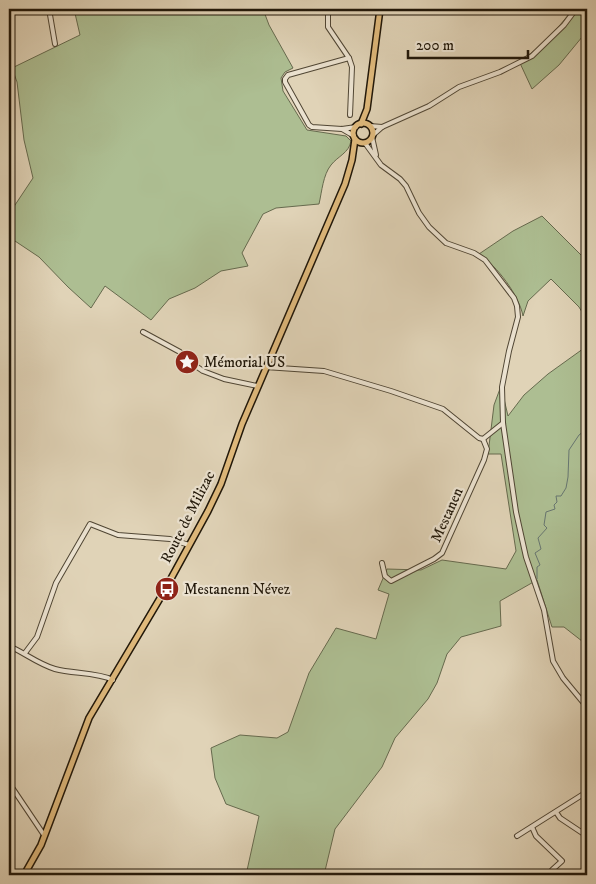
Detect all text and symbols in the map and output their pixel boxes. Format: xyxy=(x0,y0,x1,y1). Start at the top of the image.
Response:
scale bar xyxy=(408,28,528,60)
text: 200 m xyxy=(416,36,454,55)
place icon: Mémorial US xyxy=(174,349,200,375)
place label: Mémorial US xyxy=(204,353,285,372)
street label: Route de Milizac xyxy=(157,467,220,566)
street label: Mestanen xyxy=(427,485,467,545)
bus stop icon: Mestanenn Névez xyxy=(154,576,180,602)
place label: Mestanenn Névez xyxy=(184,580,291,599)

